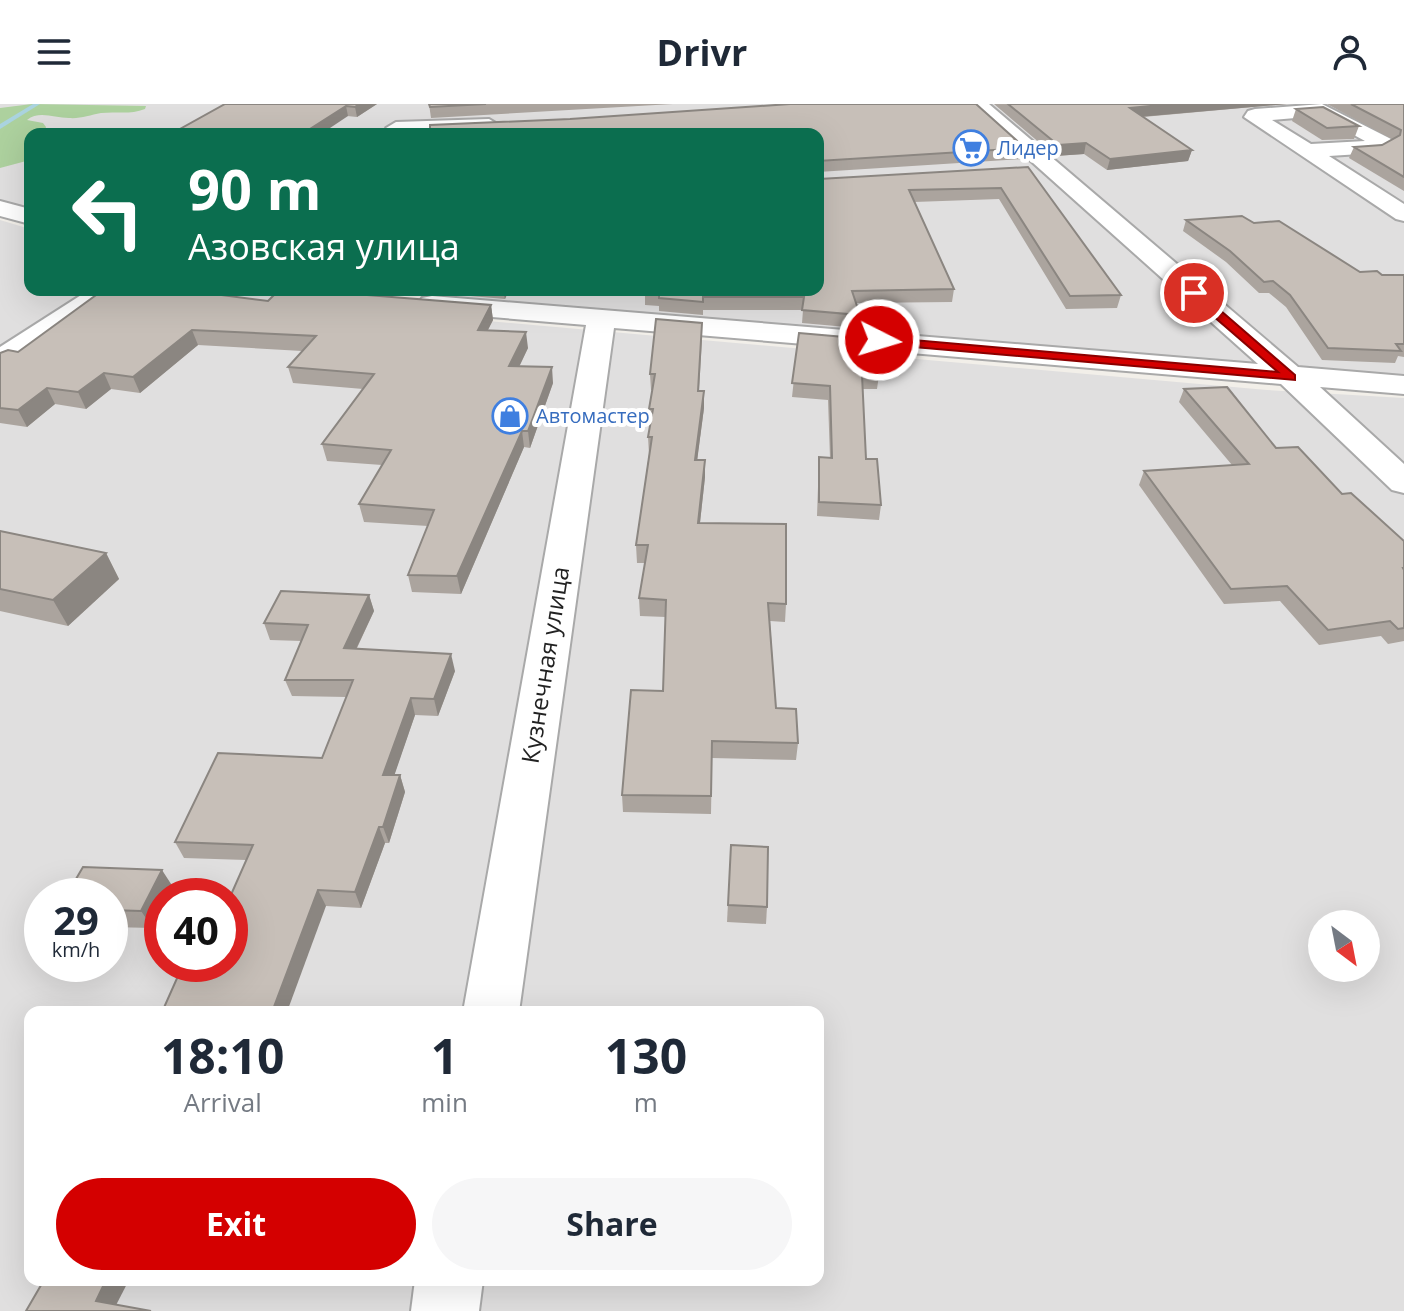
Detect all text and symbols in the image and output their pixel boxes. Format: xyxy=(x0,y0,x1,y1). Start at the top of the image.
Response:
text: Drivr xyxy=(657,28,747,77)
icon: menu xyxy=(32,30,76,74)
icon: person xyxy=(1328,30,1372,74)
supermarket icon: Лидер xyxy=(952,129,990,167)
place label: Лидер xyxy=(997,134,1059,161)
text: 90 m xyxy=(188,150,322,226)
icon: left xyxy=(56,160,160,264)
text: Азовская улица xyxy=(188,222,460,271)
pin xyxy=(1160,259,1228,327)
icon: arrive xyxy=(1172,271,1216,315)
position arrow xyxy=(837,298,921,382)
shop icon: Автомастер xyxy=(491,397,529,435)
place label: Автомастер xyxy=(536,402,650,429)
street label: Кузнечная улица xyxy=(513,564,576,766)
speed limit sign: 40 xyxy=(144,878,248,982)
text: 29 xyxy=(53,892,99,947)
north arrow xyxy=(1308,910,1380,982)
map controls xyxy=(1308,910,1380,982)
text: km/h xyxy=(52,936,100,963)
text: 18:10 xyxy=(161,1023,284,1088)
text: 1 xyxy=(431,1023,458,1088)
text: 130 xyxy=(605,1023,687,1088)
text: Arrival xyxy=(183,1084,262,1120)
text: min xyxy=(421,1084,468,1120)
text: m xyxy=(634,1084,658,1120)
button: Exit xyxy=(56,1178,416,1270)
button: Share xyxy=(432,1178,792,1270)

